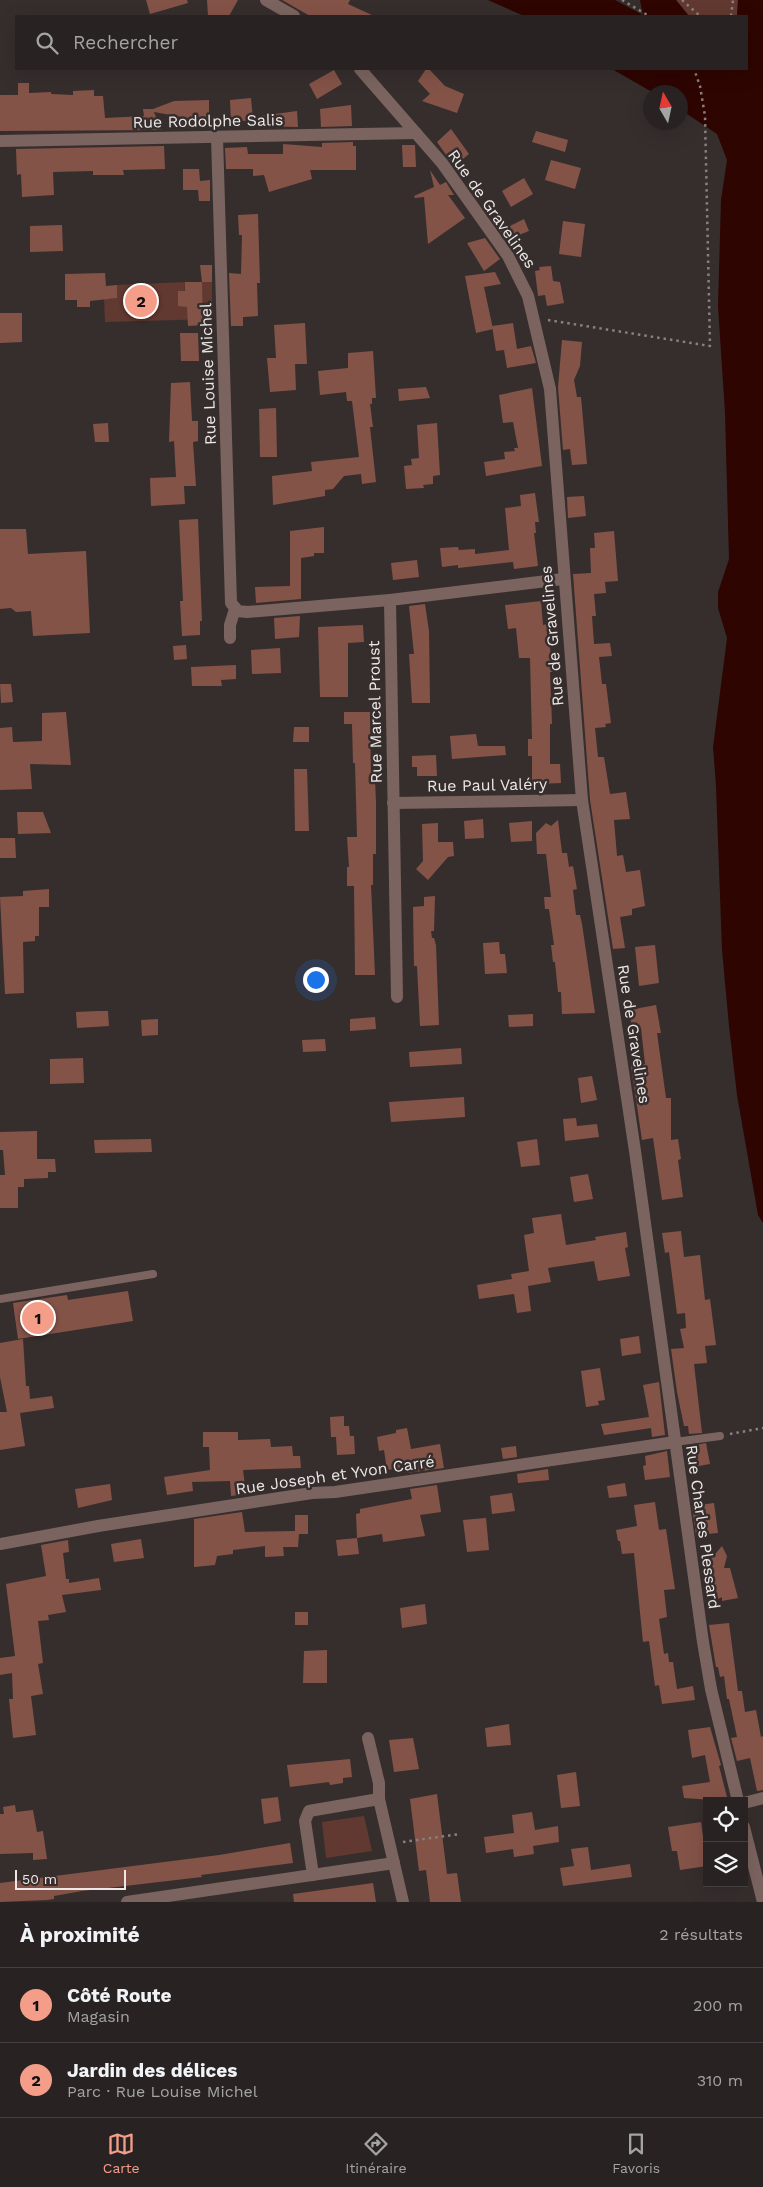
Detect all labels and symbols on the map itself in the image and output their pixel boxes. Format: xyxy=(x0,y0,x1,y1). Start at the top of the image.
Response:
north arrow xyxy=(643,85,688,130)
street label: Rue Rodolphe Salis xyxy=(132,110,284,132)
street label: Rue de Gravelines xyxy=(444,146,540,272)
pin: 2 xyxy=(125,282,157,320)
street label: Rue Louise Michel xyxy=(196,303,220,445)
street label: Rue de Gravelines xyxy=(536,565,568,707)
street label: Rue Marcel Proust xyxy=(364,640,386,783)
street label: Rue Paul Valéry xyxy=(427,774,548,796)
street label: Rue de Gravelines xyxy=(614,963,654,1105)
your location xyxy=(303,967,329,993)
pin: 1 xyxy=(22,1299,54,1337)
street label: Rue Charles Plessard xyxy=(682,1444,724,1610)
street label: Rue Joseph et Yvon Carré xyxy=(234,1452,436,1498)
scale bar xyxy=(15,1867,126,1890)

